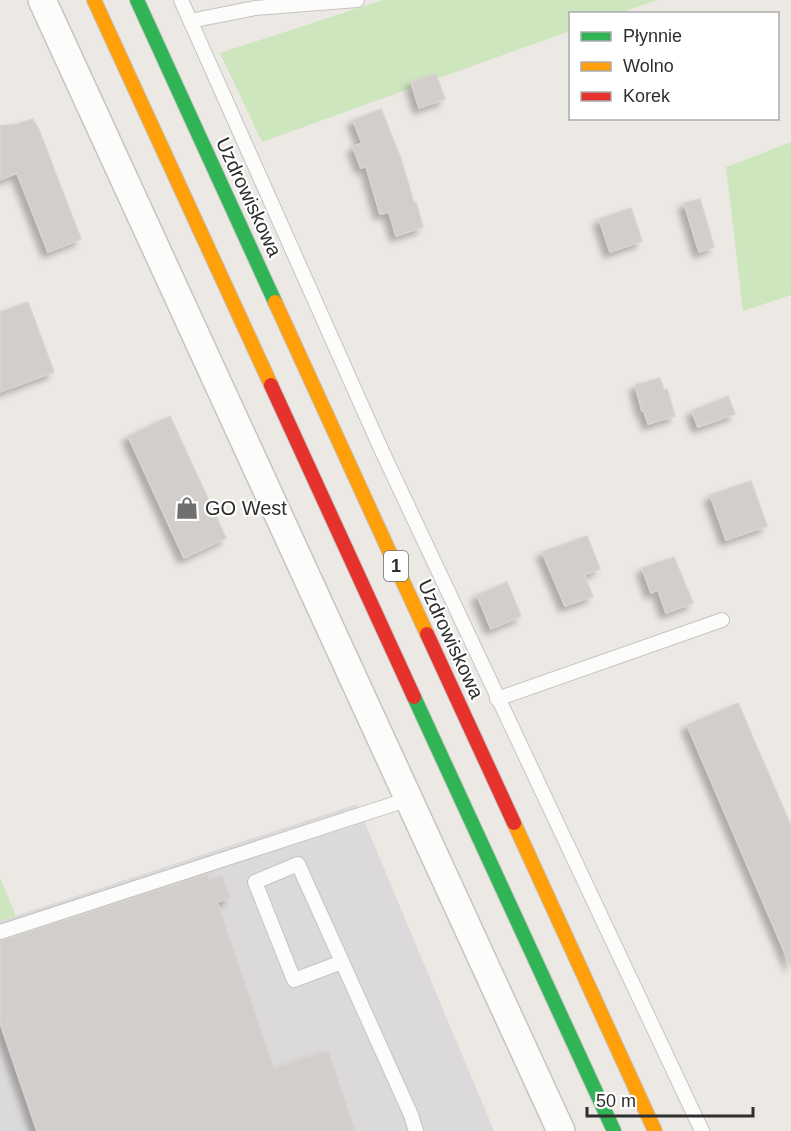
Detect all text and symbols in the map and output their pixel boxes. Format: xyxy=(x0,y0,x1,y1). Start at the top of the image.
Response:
legend xyxy=(569,12,779,120)
text: Płynnie xyxy=(623,26,682,46)
text: Wolno xyxy=(623,56,674,76)
text: Korek xyxy=(623,86,671,106)
street label: Uzdrowiskowa xyxy=(212,134,287,261)
shop icon: GO West xyxy=(174,495,200,521)
place label: GO West xyxy=(205,497,287,519)
road number: 1 xyxy=(384,551,408,581)
street label: Uzdrowiskowa xyxy=(414,576,489,703)
scale bar xyxy=(587,1080,754,1118)
text: 50 m xyxy=(596,1091,636,1111)

